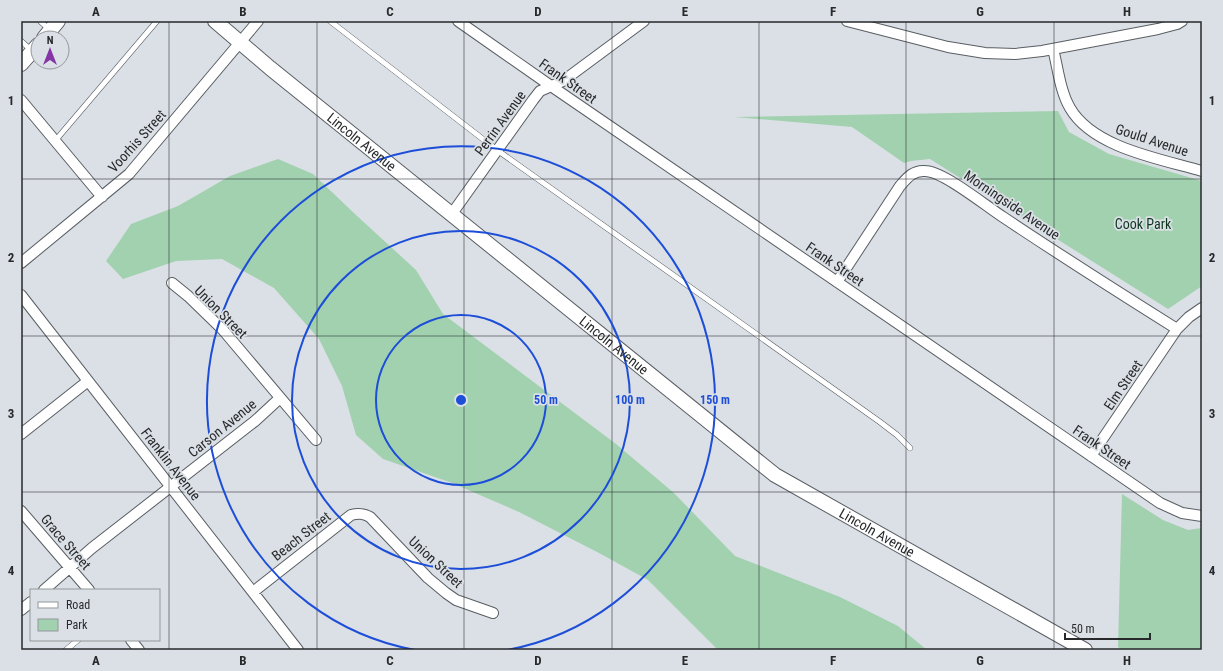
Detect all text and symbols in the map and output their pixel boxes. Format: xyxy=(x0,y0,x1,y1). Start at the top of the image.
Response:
text: A xyxy=(92,4,100,19)
text: B xyxy=(239,4,247,19)
text: C xyxy=(386,4,394,19)
text: D xyxy=(534,4,542,19)
text: E xyxy=(682,4,689,19)
text: F xyxy=(830,4,836,19)
text: G xyxy=(976,4,984,19)
text: H xyxy=(1123,4,1131,19)
north arrow xyxy=(30,30,70,70)
text: N xyxy=(47,34,54,47)
street label: Frank Street xyxy=(536,55,600,107)
street label: Perrin Avenue xyxy=(471,87,529,159)
text: 1 xyxy=(8,93,14,108)
text: 1 xyxy=(1209,93,1215,108)
street label: Voorhis Street xyxy=(105,107,169,175)
street label: Lincoln Avenue xyxy=(324,109,400,175)
street label: Gould Avenue xyxy=(1114,121,1191,159)
street label: Morningside Avenue xyxy=(961,167,1063,243)
park label: Cook Park xyxy=(1115,216,1172,232)
street label: Frank Street xyxy=(803,239,867,289)
text: 2 xyxy=(8,250,15,265)
text: 2 xyxy=(1209,250,1216,265)
street label: Union Street xyxy=(191,282,251,342)
street label: Lincoln Avenue xyxy=(576,313,652,378)
street label: Elm Street xyxy=(1101,357,1145,413)
centre of rings xyxy=(454,393,468,407)
text: 50 m xyxy=(534,393,558,407)
text: 100 m xyxy=(615,393,645,407)
text: 150 m xyxy=(700,393,730,407)
street label: Carson Avenue xyxy=(185,396,259,460)
text: 3 xyxy=(8,406,14,421)
text: 3 xyxy=(1209,406,1215,421)
street label: Frank Street xyxy=(1070,422,1134,472)
street label: Franklin Avenue xyxy=(138,425,204,504)
street label: Lincoln Avenue xyxy=(837,505,918,560)
street label: Beach Street xyxy=(268,508,334,564)
street label: Grace Street xyxy=(38,511,94,573)
street label: Union Street xyxy=(406,533,466,591)
text: 4 xyxy=(8,563,15,578)
text: 4 xyxy=(1209,563,1216,578)
legend xyxy=(30,589,160,641)
text: Road xyxy=(66,598,90,612)
scale bar xyxy=(1065,615,1150,641)
text: Park xyxy=(66,618,88,632)
text: 50 m xyxy=(1071,622,1095,636)
text: A xyxy=(92,653,100,668)
text: B xyxy=(239,653,247,668)
text: C xyxy=(386,653,394,668)
text: D xyxy=(534,653,542,668)
text: E xyxy=(682,653,689,668)
text: F xyxy=(830,653,836,668)
text: G xyxy=(976,653,984,668)
text: H xyxy=(1123,653,1131,668)

